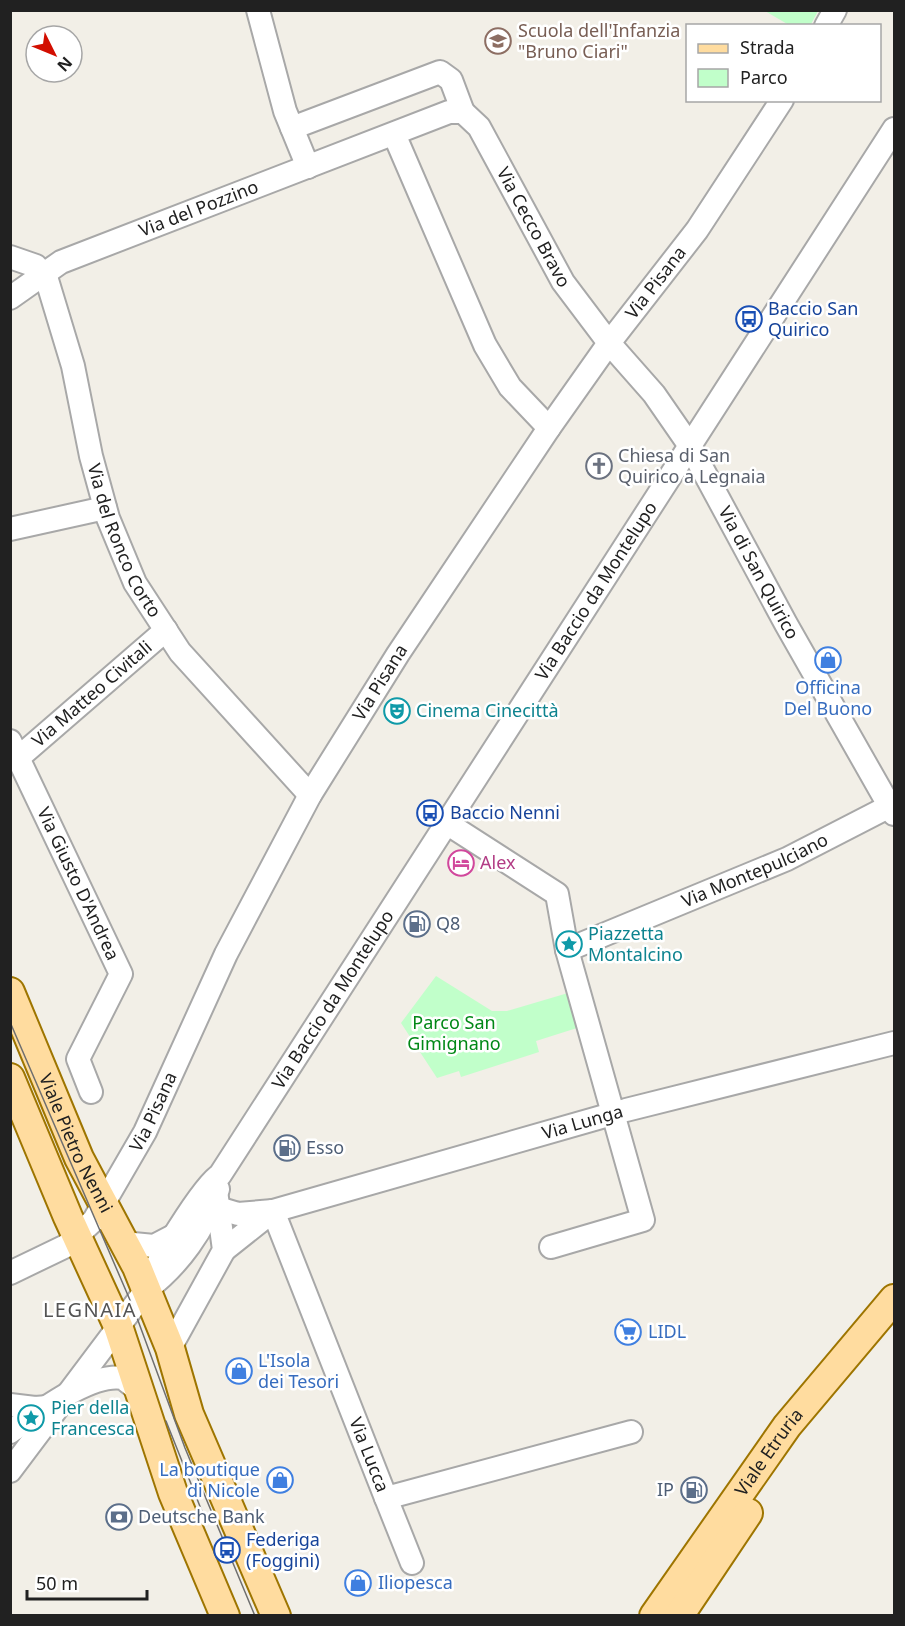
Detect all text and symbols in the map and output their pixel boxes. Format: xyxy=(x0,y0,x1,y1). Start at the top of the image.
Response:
place label: Scuola dell'Infanzia "Bruno Ciari" xyxy=(518,18,680,63)
north arrow xyxy=(24,24,84,84)
legend xyxy=(686,24,881,102)
school or university icon: Scuola dell'Infanzia "Bruno Ciari" xyxy=(483,26,513,56)
text: Strada xyxy=(740,35,795,59)
text: N xyxy=(52,52,77,76)
text: Parco xyxy=(740,65,788,89)
street label: Via Cecco Bravo xyxy=(492,162,577,291)
street label: Via del Pozzino xyxy=(135,174,261,242)
street label: Via Pisana xyxy=(619,241,691,323)
place label: Baccio San Quirico xyxy=(768,296,858,341)
bus stop icon: Baccio San Quirico xyxy=(734,304,764,334)
place label: Chiesa di San Quirico a Legnaia xyxy=(618,443,766,488)
church icon: Chiesa di San Quirico a Legnaia xyxy=(584,451,614,481)
street label: Via del Ronco Corto xyxy=(83,461,167,622)
street label: Via Baccio da Montelupo xyxy=(529,497,662,685)
street label: Via di San Quirico xyxy=(714,502,805,643)
street label: Via Matteo Civitali xyxy=(26,635,157,752)
street label: Via Pisana xyxy=(346,639,412,725)
shop icon: Officina Del Buono xyxy=(813,645,843,675)
place label: Officina Del Buono xyxy=(784,675,872,720)
theatre icon: Cinema Cinecittà xyxy=(382,696,412,726)
place label: Cinema Cinecittà xyxy=(416,698,559,722)
bus stop icon: Baccio Nenni xyxy=(415,798,445,828)
place label: Baccio Nenni xyxy=(450,800,560,824)
street label: Via Giusto D'Andrea xyxy=(32,803,126,964)
street label: Via Montepulciano xyxy=(678,827,832,912)
hotel icon: Alex xyxy=(446,848,476,878)
place label: Alex xyxy=(480,850,516,874)
street label: Via Baccio da Montelupo xyxy=(266,905,399,1093)
fuel station icon: Q8 xyxy=(402,909,432,939)
place label: Q8 xyxy=(436,911,460,935)
place label: Piazzetta Montalcino xyxy=(588,921,683,966)
place icon: Piazzetta Montalcino xyxy=(554,929,584,959)
park label: Parco San Gimignano xyxy=(407,1010,501,1055)
street label: Via Pisana xyxy=(123,1068,182,1156)
street label: Viale Pietro Nenni xyxy=(34,1070,119,1217)
street label: Via Lunga xyxy=(539,1098,626,1144)
fuel station icon: Esso xyxy=(272,1133,302,1163)
place label: Esso xyxy=(306,1135,344,1159)
district label: LEGNAIA xyxy=(43,1296,137,1323)
supermarket icon: LIDL xyxy=(613,1317,643,1347)
place label: LIDL xyxy=(648,1319,686,1343)
place label: L'Isola dei Tesori xyxy=(258,1348,339,1393)
shop icon: L'Isola dei Tesori xyxy=(224,1356,254,1386)
place label: Pier della Francesca xyxy=(51,1395,135,1440)
place icon: Pier della Francesca xyxy=(16,1403,46,1433)
street label: Viale Etruria xyxy=(729,1403,808,1500)
street label: Via Lucca xyxy=(344,1414,395,1495)
place label: La boutique di Nicole xyxy=(159,1457,260,1502)
shop icon: La boutique di Nicole xyxy=(265,1465,295,1495)
fuel station icon: IP xyxy=(679,1475,709,1505)
place label: IP xyxy=(657,1477,674,1501)
bank icon: Deutsche Bank xyxy=(104,1502,134,1532)
place label: Deutsche Bank xyxy=(138,1504,265,1528)
place label: Federiga (Foggini) xyxy=(246,1527,320,1572)
bus stop icon: Federiga (Foggini) xyxy=(212,1535,242,1565)
scale bar xyxy=(27,1563,147,1601)
shop icon: Iliopesca xyxy=(343,1568,373,1598)
place label: Iliopesca xyxy=(378,1570,453,1594)
text: 50 m xyxy=(36,1571,78,1595)

